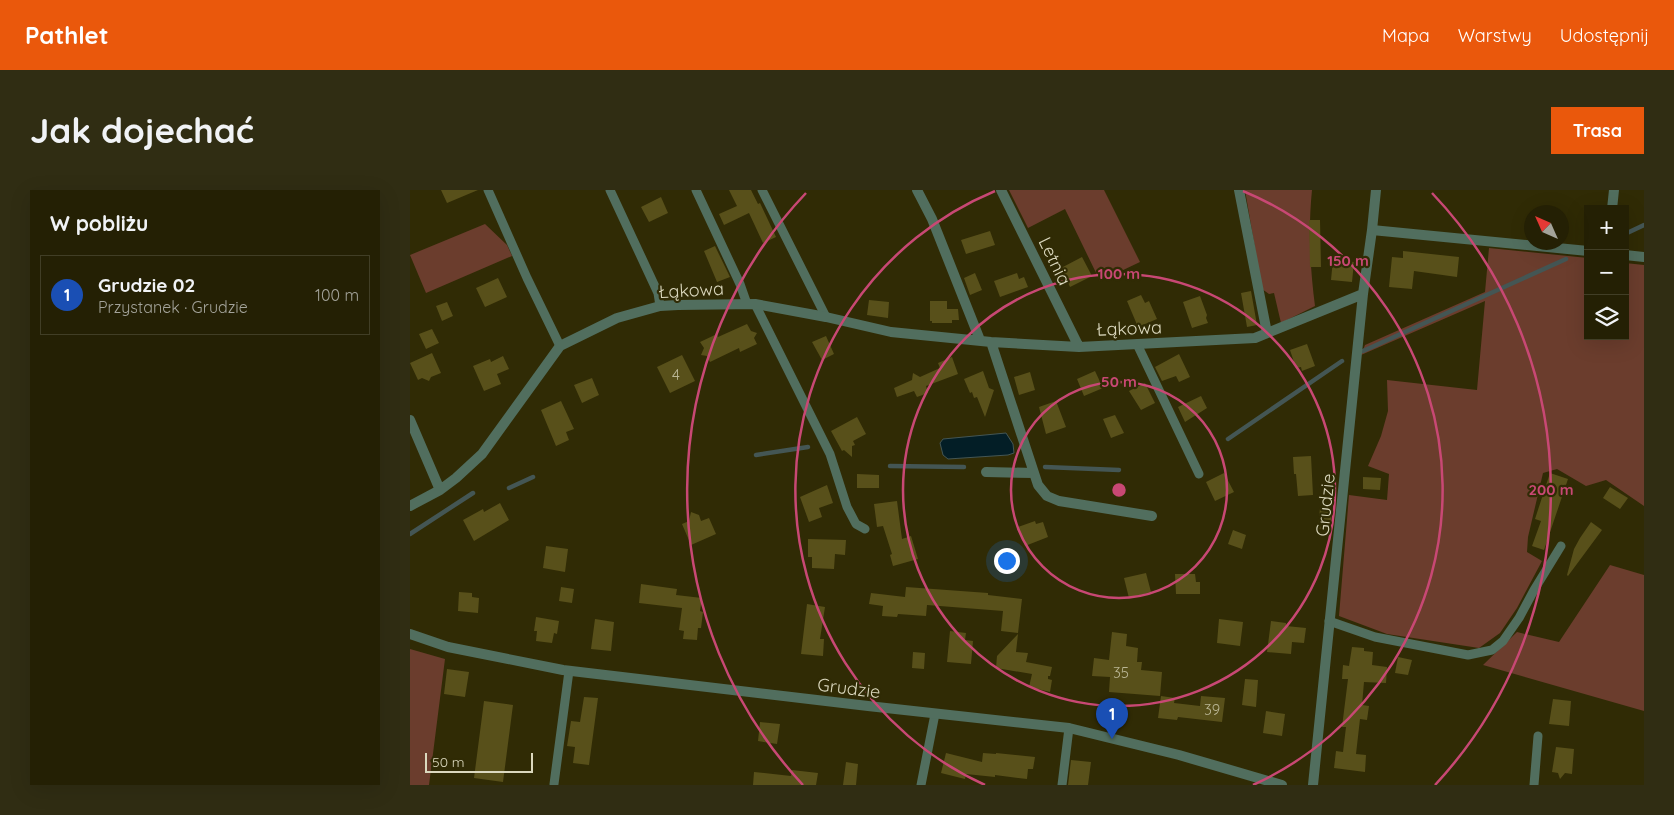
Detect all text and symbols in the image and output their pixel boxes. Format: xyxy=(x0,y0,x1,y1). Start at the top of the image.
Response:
text: Pathlet xyxy=(25,20,109,50)
text: Mapa xyxy=(1382,24,1430,47)
text: Warstwy xyxy=(1458,24,1532,47)
text: Udostępnij xyxy=(1560,24,1649,47)
button: Trasa xyxy=(1551,107,1644,154)
text: Jak dojechać xyxy=(30,108,254,152)
north arrow xyxy=(1524,205,1569,250)
map controls xyxy=(1584,205,1629,340)
button: + xyxy=(1584,205,1629,250)
text: W pobliżu xyxy=(50,210,148,236)
street label: Letnia xyxy=(1033,233,1077,289)
button: − xyxy=(1584,250,1629,295)
text: 150 m xyxy=(1327,251,1369,270)
text: 100 m xyxy=(1098,264,1140,283)
text: Grudzie 02 xyxy=(98,273,195,297)
street label: Łąkowa xyxy=(657,277,725,303)
text: 1 xyxy=(64,285,70,305)
text: 100 m xyxy=(315,285,359,305)
button: layers xyxy=(1584,295,1629,340)
text: Przystanek · Grudzie xyxy=(98,297,248,317)
street label: Łąkowa xyxy=(1096,315,1162,341)
house number: 4 xyxy=(672,365,680,384)
text: 50 m xyxy=(1101,372,1137,391)
street label: Grudzie xyxy=(1310,472,1340,538)
text: 200 m xyxy=(1529,480,1574,499)
centre of rings xyxy=(1110,481,1128,499)
your location xyxy=(994,548,1020,574)
house number: 35 xyxy=(1113,663,1129,682)
street label: Grudzie xyxy=(816,673,882,703)
pin: 1 xyxy=(1096,698,1128,739)
house number: 39 xyxy=(1204,700,1220,719)
scale bar xyxy=(425,750,532,773)
text: 50 m xyxy=(432,753,465,771)

